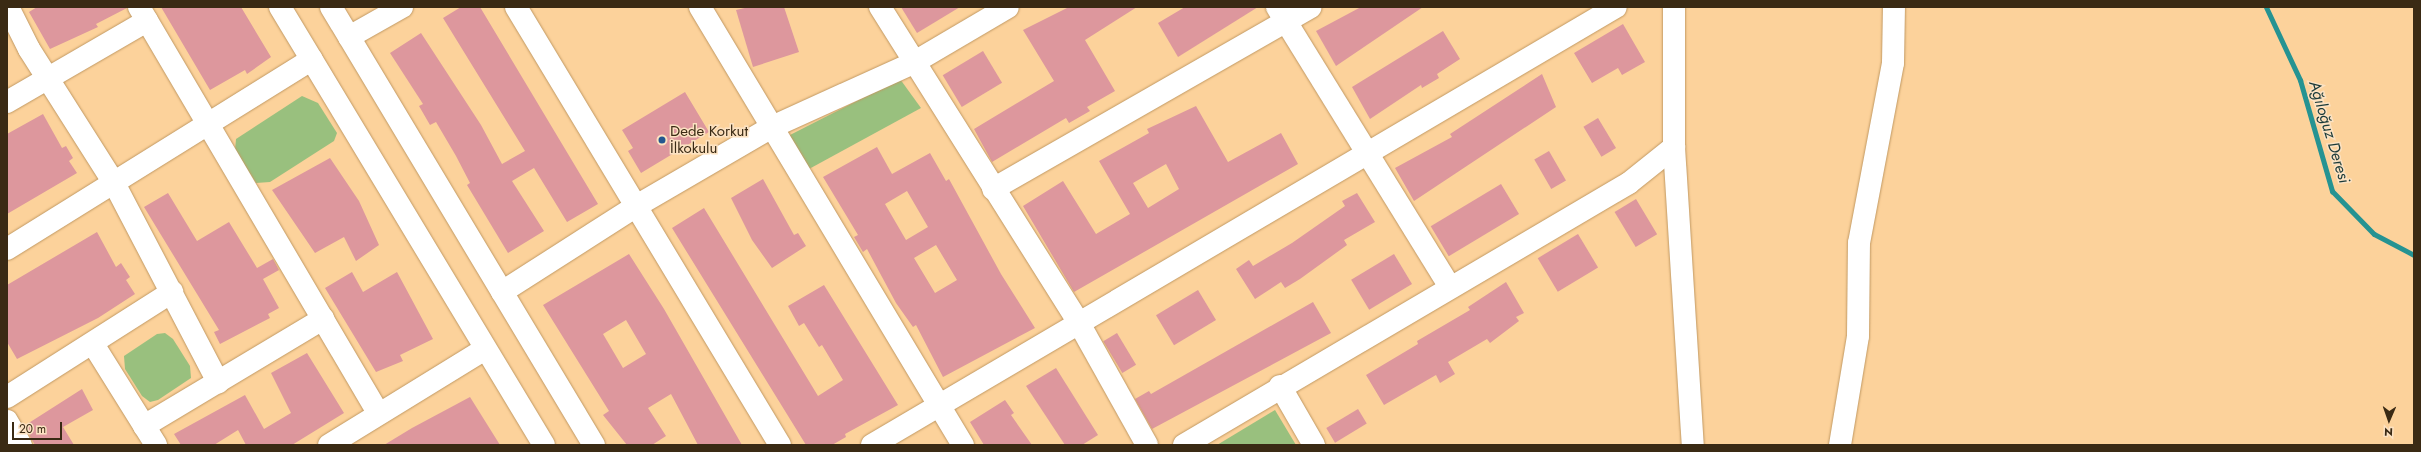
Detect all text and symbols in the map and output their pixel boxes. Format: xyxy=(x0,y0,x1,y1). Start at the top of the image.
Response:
water label: Ağıloğuz Deresi xyxy=(2304,78,2354,186)
place label: Dede Korkut İlkokulu xyxy=(670,122,748,157)
marker: Dede Korkut İlkokulu xyxy=(657,135,667,145)
north arrow xyxy=(2369,400,2409,440)
scale bar xyxy=(14,414,64,440)
text: 20 m xyxy=(19,420,46,438)
text: N xyxy=(2384,424,2393,440)

